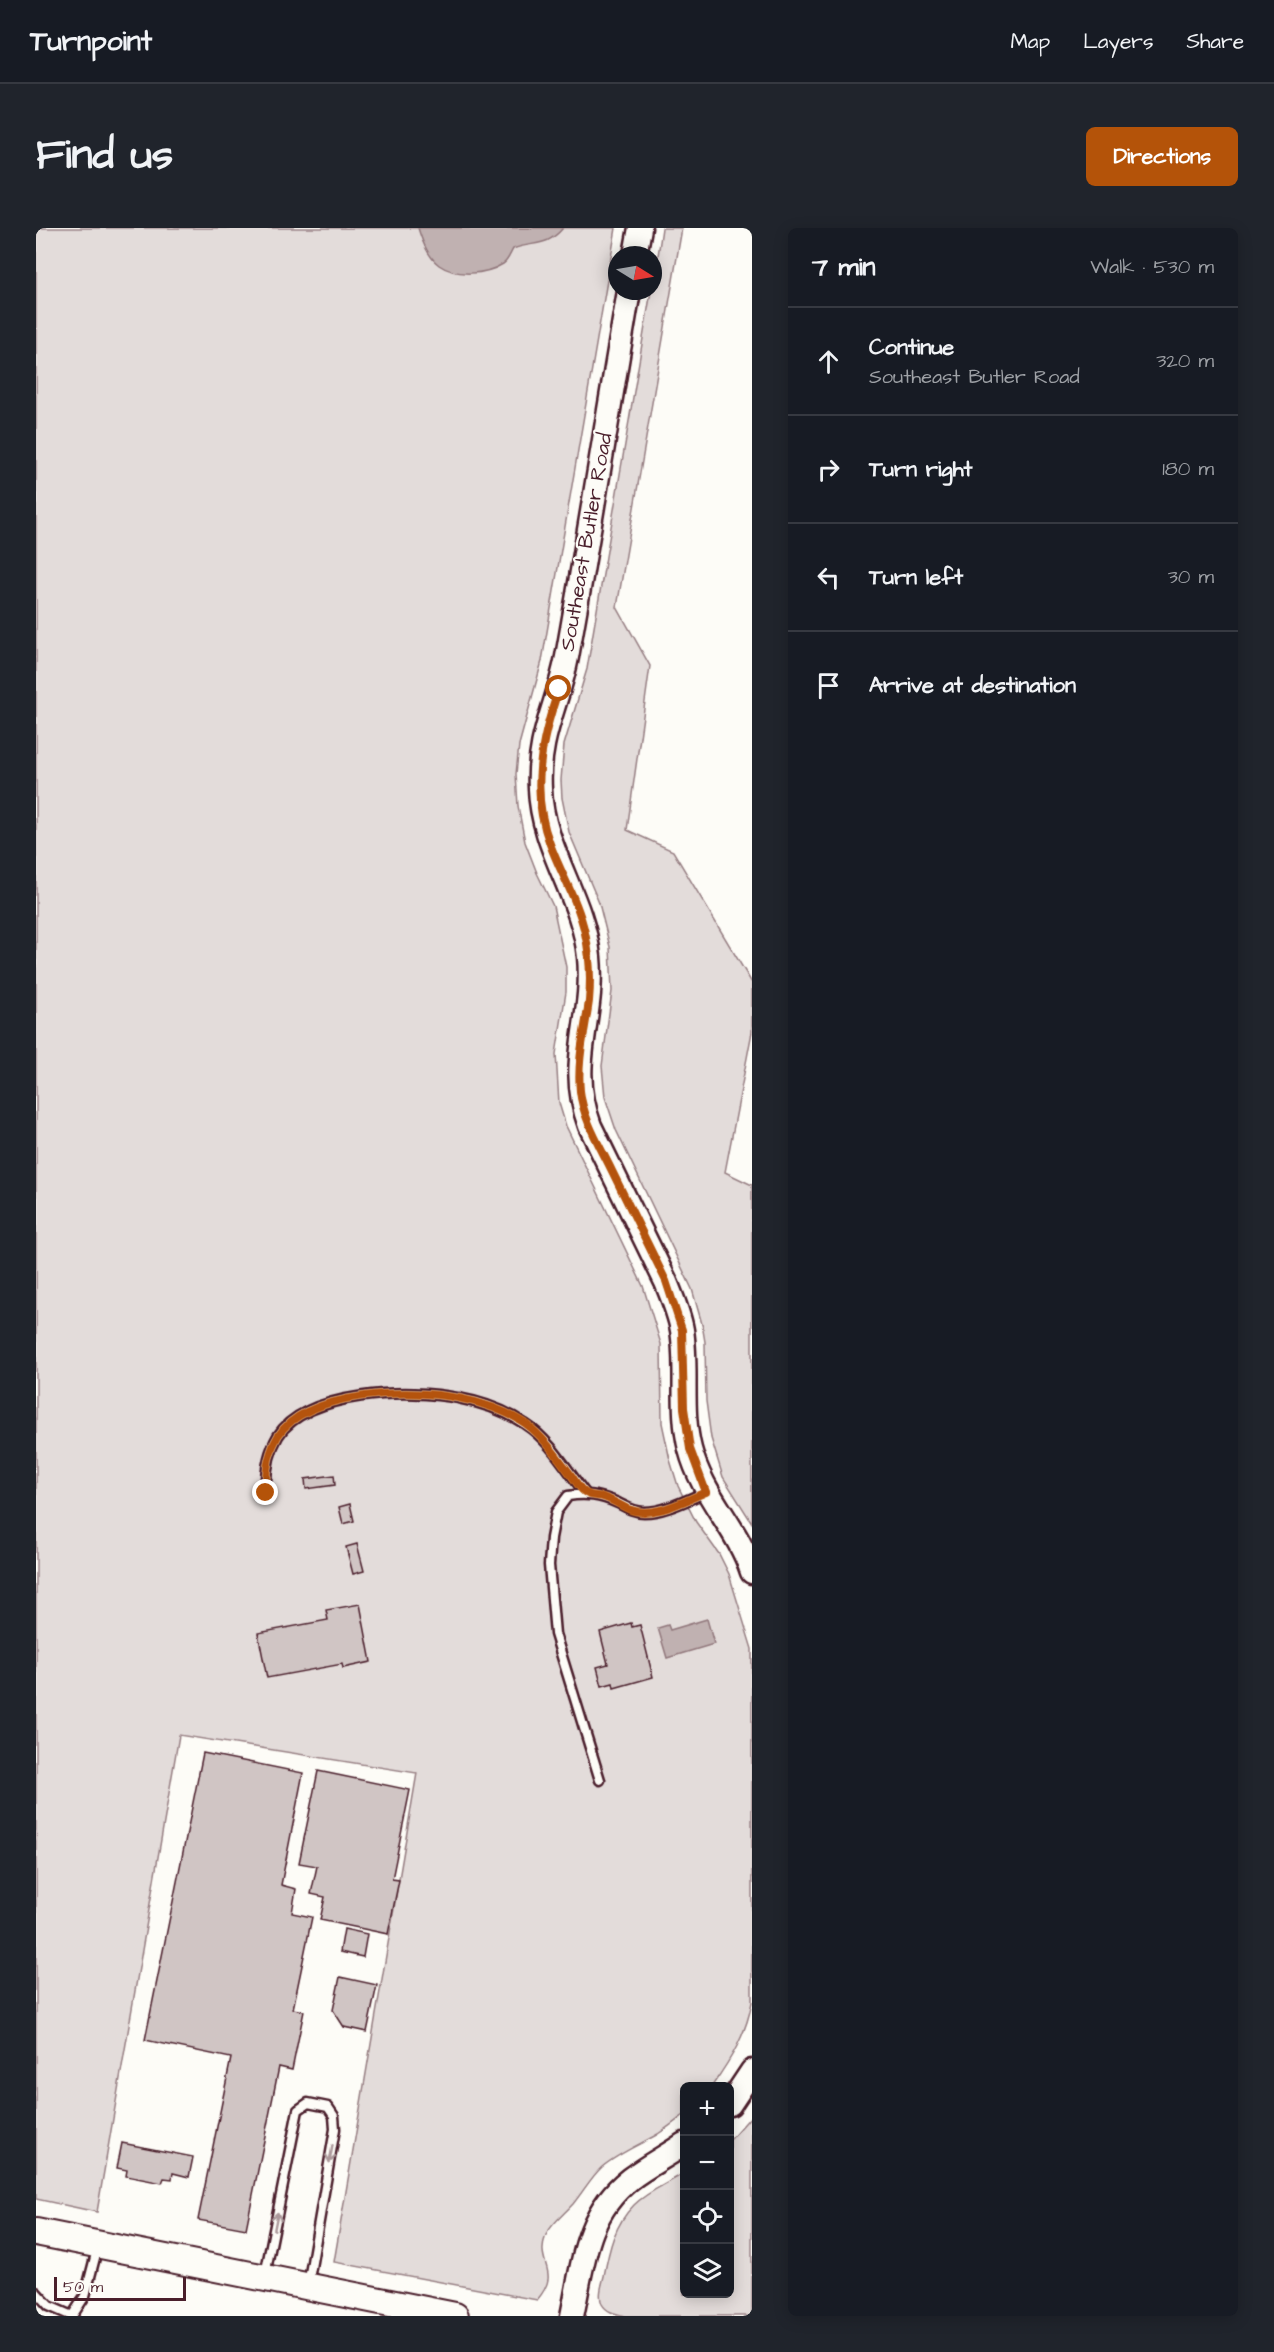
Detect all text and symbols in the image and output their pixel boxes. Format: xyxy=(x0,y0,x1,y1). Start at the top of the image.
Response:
text: Turnpoint xyxy=(30,22,152,61)
text: Map xyxy=(1010,27,1050,56)
text: Layers xyxy=(1083,27,1153,56)
text: Share xyxy=(1186,27,1244,56)
text: Find us xyxy=(36,127,173,185)
button: Directions xyxy=(1086,127,1238,186)
north arrow xyxy=(608,246,662,300)
text: 7 min xyxy=(812,249,876,285)
text: Walk · 530 m xyxy=(1090,253,1214,281)
text: Continue xyxy=(869,332,954,363)
icon: ahead xyxy=(812,345,845,378)
text: 320 m xyxy=(1156,347,1214,375)
text: Southeast Butler Road xyxy=(869,363,1080,391)
street label: Southeast Butler Road xyxy=(553,430,620,654)
icon: right xyxy=(812,453,845,486)
text: Turn right xyxy=(869,454,972,485)
text: 180 m xyxy=(1162,455,1214,483)
icon: left xyxy=(812,561,845,594)
text: Turn left xyxy=(869,562,963,593)
text: 30 m xyxy=(1168,563,1214,591)
icon: arrive xyxy=(812,669,845,702)
text: Arrive at destination xyxy=(869,670,1076,701)
route start xyxy=(545,675,571,701)
route end xyxy=(252,1479,278,1505)
map controls xyxy=(680,2082,734,2298)
button: + xyxy=(680,2082,734,2136)
button: − xyxy=(680,2136,734,2190)
one-way arrow xyxy=(325,2144,336,2163)
button: locate xyxy=(680,2190,734,2244)
one-way arrow xyxy=(271,2212,282,2231)
button: layers xyxy=(680,2244,734,2298)
scale bar xyxy=(54,2274,186,2302)
text: 50 m xyxy=(63,2276,103,2298)

